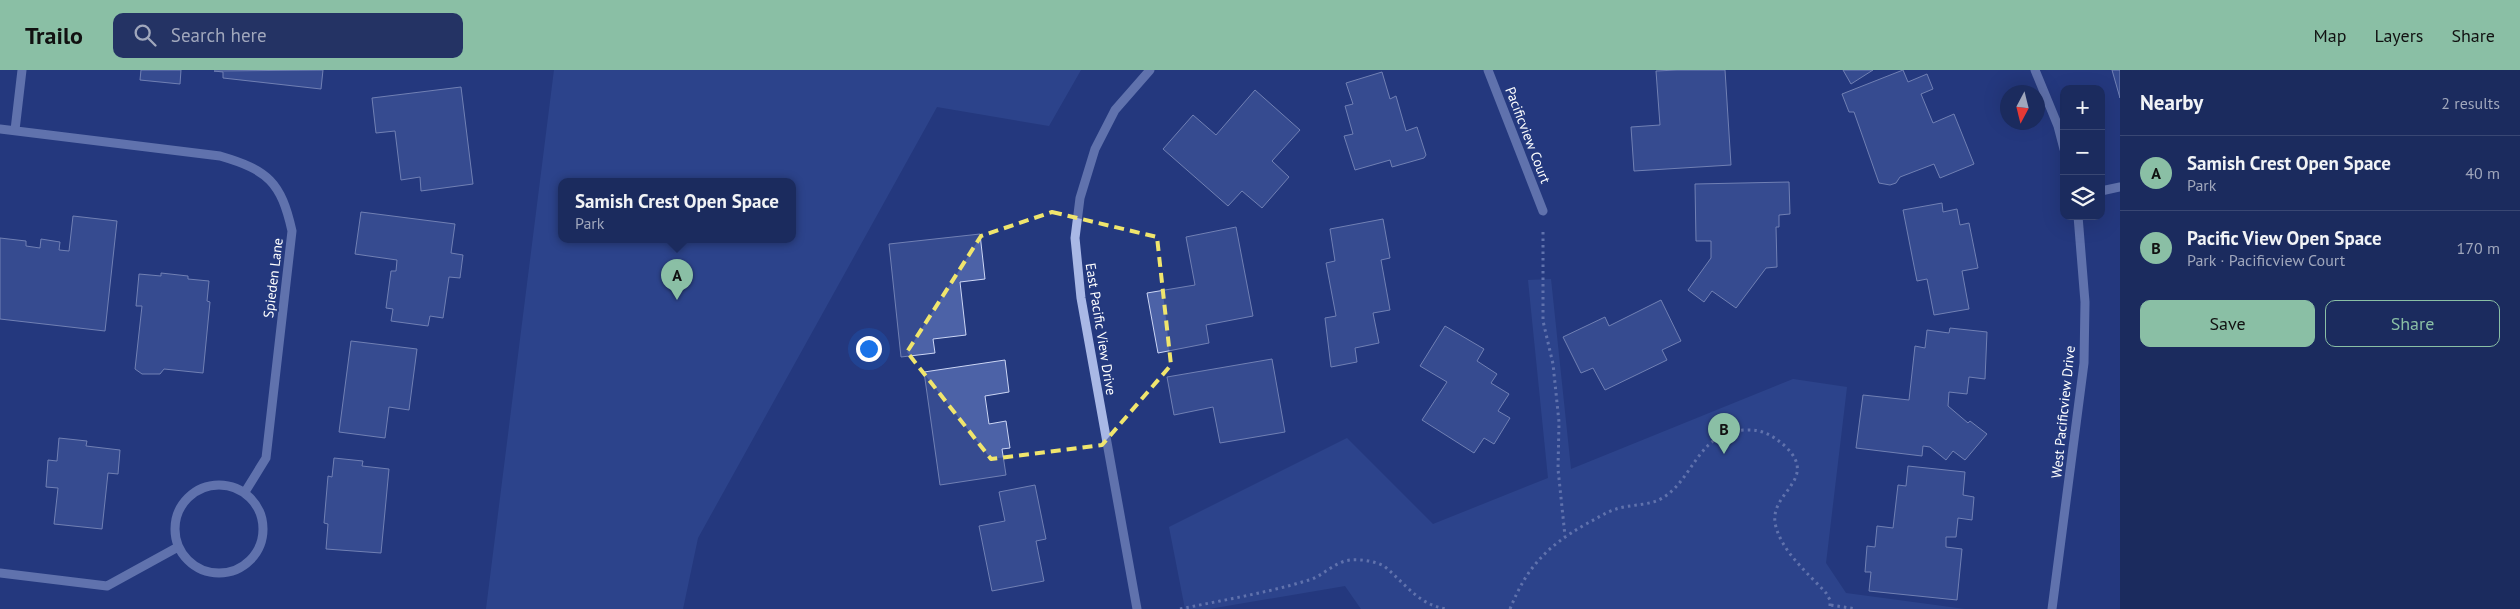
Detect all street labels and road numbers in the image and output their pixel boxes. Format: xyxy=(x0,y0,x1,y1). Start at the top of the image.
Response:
street label: Pacificview Court xyxy=(1501,84,1555,186)
street label: Spieden Lane xyxy=(259,237,287,319)
street label: East Pacific View Drive xyxy=(1082,262,1120,396)
street label: West Pacificview Drive xyxy=(2047,345,2079,479)

